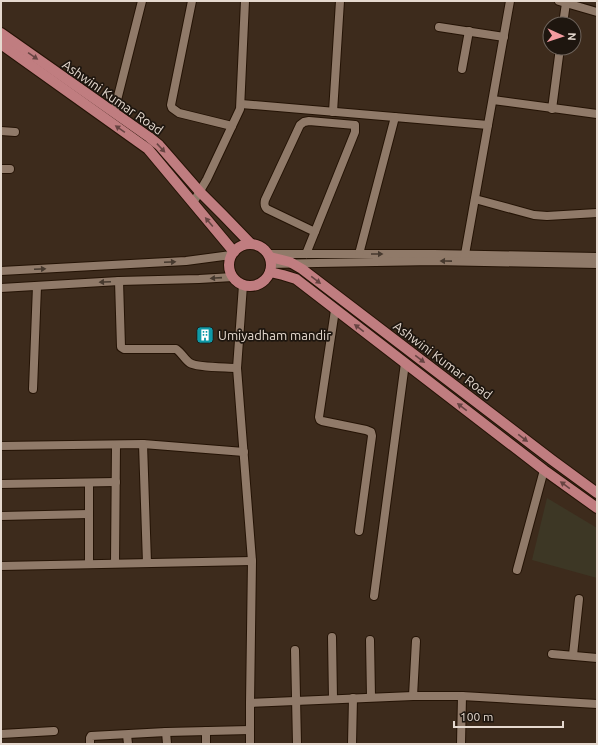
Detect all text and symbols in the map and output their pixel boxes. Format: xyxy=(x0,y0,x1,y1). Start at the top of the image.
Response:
north arrow xyxy=(542,16,582,56)
text: N xyxy=(566,32,578,41)
one-way arrow xyxy=(28,52,38,60)
street label: Ashwini Kumar Road xyxy=(60,57,166,137)
one-way arrow xyxy=(114,124,125,133)
one-way arrow xyxy=(156,143,166,153)
one-way arrow xyxy=(204,217,213,227)
one-way arrow xyxy=(371,251,384,257)
one-way arrow xyxy=(440,258,452,265)
one-way arrow xyxy=(164,259,177,265)
one-way arrow xyxy=(34,266,46,273)
one-way arrow xyxy=(210,275,222,282)
one-way arrow xyxy=(311,276,322,284)
one-way arrow xyxy=(99,279,111,286)
street label: Ashwini Kumar Road xyxy=(391,318,495,402)
one-way arrow xyxy=(353,323,364,332)
building icon: Umiyadham mandir xyxy=(195,325,215,345)
place label: Umiyadham mandir xyxy=(218,328,331,342)
one-way arrow xyxy=(414,355,425,363)
one-way arrow xyxy=(456,402,467,411)
one-way arrow xyxy=(518,434,528,442)
one-way arrow xyxy=(560,481,571,489)
scale bar xyxy=(454,703,563,729)
text: 100 m xyxy=(460,710,493,723)

